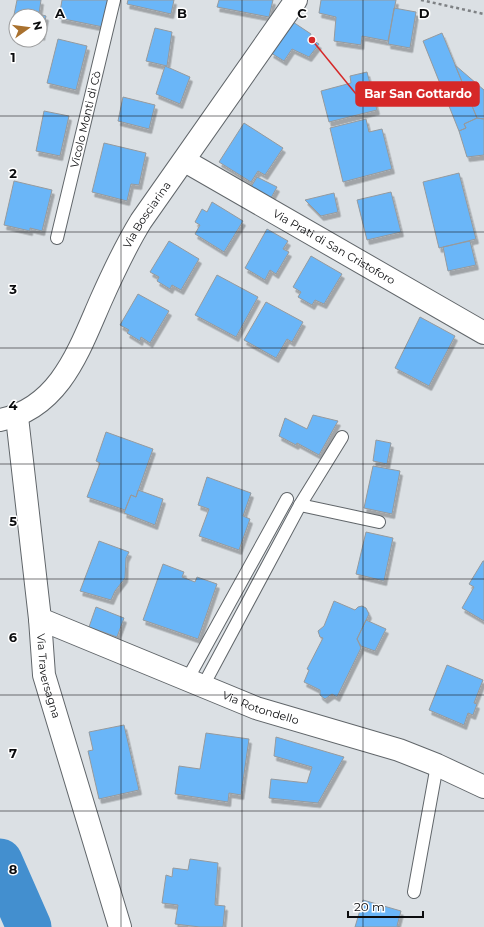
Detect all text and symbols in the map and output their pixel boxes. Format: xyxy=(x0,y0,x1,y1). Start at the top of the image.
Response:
text: A xyxy=(54,5,66,21)
text: B xyxy=(177,5,187,21)
text: C xyxy=(297,5,307,21)
text: D xyxy=(419,5,430,21)
north arrow xyxy=(8,8,48,48)
text: N xyxy=(30,20,46,32)
text: 1 xyxy=(10,49,16,65)
street label: Vicolo Monti di Cò xyxy=(67,69,104,169)
callout: Bar San Gottardo xyxy=(356,82,479,106)
text: Bar San Gottardo xyxy=(364,86,472,101)
text: 2 xyxy=(9,165,17,181)
street label: Via Bosciarina xyxy=(120,179,174,251)
street label: Via Prati di San Cristoforo xyxy=(271,206,398,287)
text: 3 xyxy=(8,281,17,297)
text: 4 xyxy=(9,397,18,413)
text: 5 xyxy=(9,513,17,529)
text: 6 xyxy=(9,629,18,645)
street label: Via Traversagna xyxy=(34,633,64,720)
street label: Via Rotondello xyxy=(220,688,301,727)
text: 7 xyxy=(9,745,17,761)
text: 8 xyxy=(9,861,18,877)
scale bar xyxy=(348,893,423,919)
text: 20 m xyxy=(354,899,385,914)

